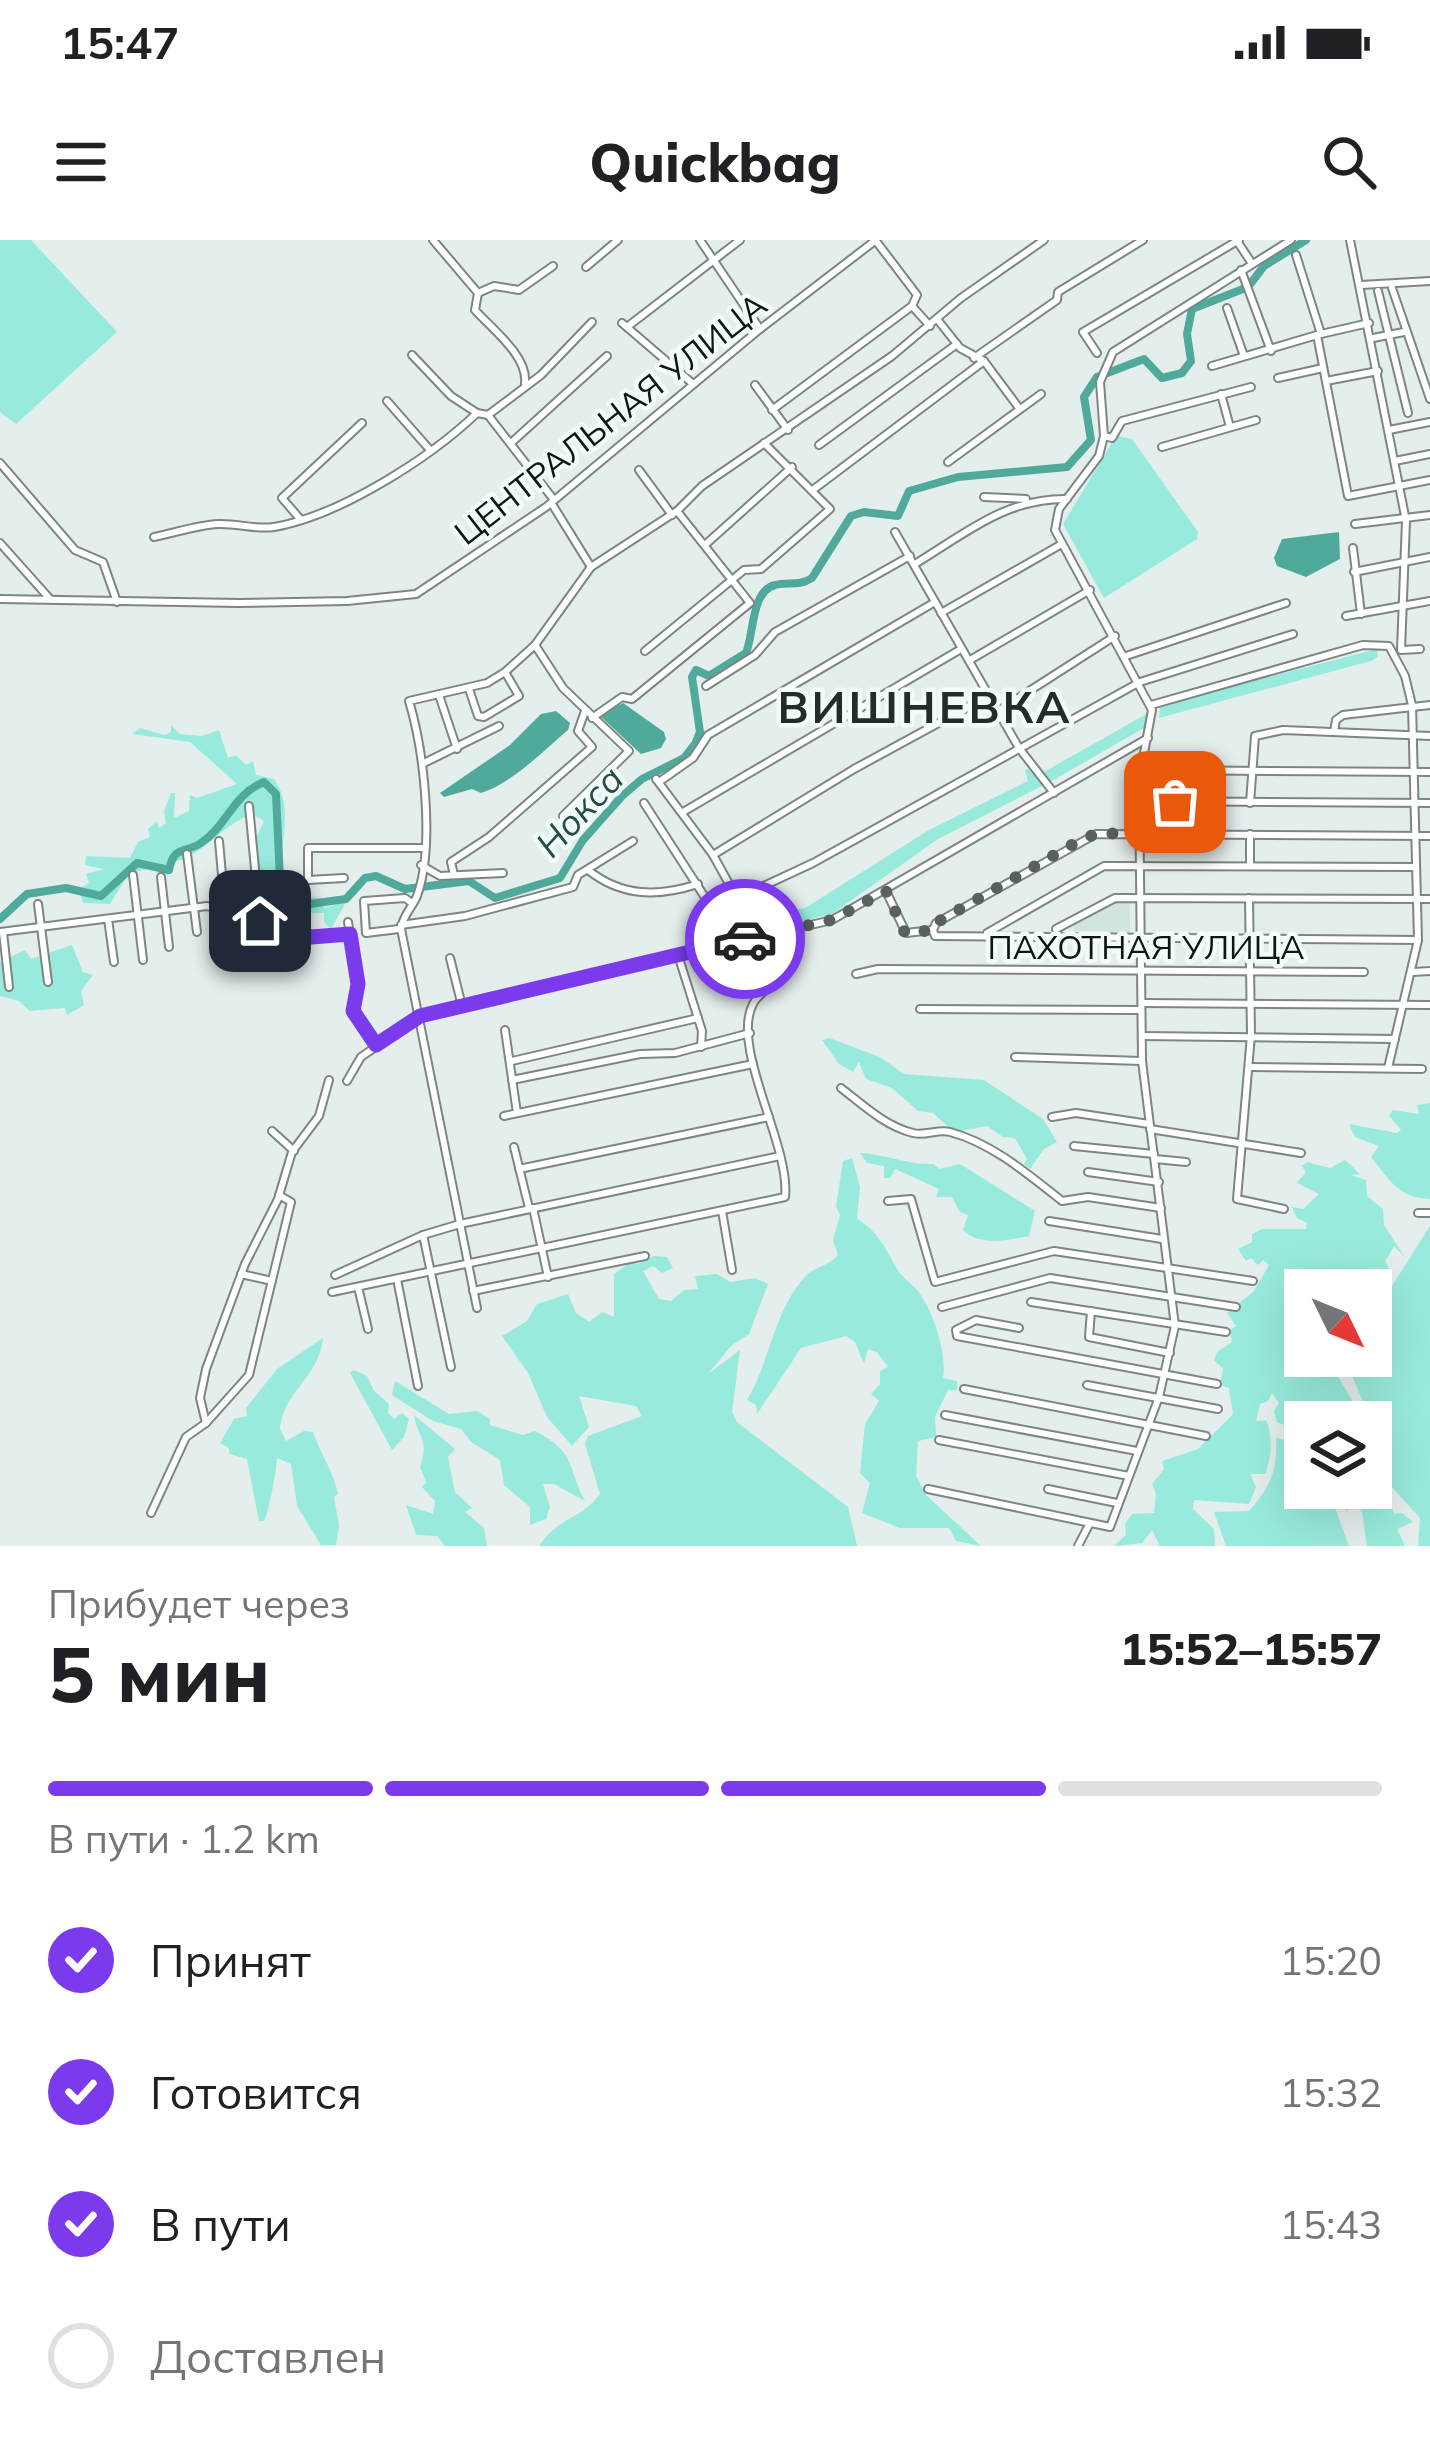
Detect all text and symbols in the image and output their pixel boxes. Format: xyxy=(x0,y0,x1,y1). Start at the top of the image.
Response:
text: 15:47 xyxy=(60,14,179,70)
text: Quickbag xyxy=(589,128,841,196)
icon: menu xyxy=(48,129,114,195)
icon: search xyxy=(1316,129,1382,195)
street label: ЦЕНТРАЛЬНАЯ УЛИЦА xyxy=(446,283,774,553)
district label: ВИШНЕВКА xyxy=(777,678,1073,734)
pin xyxy=(1124,751,1226,853)
water label: Нокса xyxy=(526,756,632,866)
icon: bag xyxy=(1142,769,1208,835)
pin xyxy=(209,870,311,972)
courier xyxy=(685,879,805,999)
icon: home xyxy=(227,888,293,954)
icon: car xyxy=(712,906,778,972)
street label: ПАХОТНАЯ УЛИЦА xyxy=(988,926,1304,967)
north arrow xyxy=(1284,1269,1392,1377)
map controls xyxy=(1284,1269,1392,1509)
button: layers xyxy=(1284,1401,1392,1509)
text: Прибудет через xyxy=(48,1579,350,1628)
text: 15:52–15:57 xyxy=(1120,1620,1382,1676)
text: 5 мин xyxy=(48,1624,270,1722)
text: В пути · 1.2 km xyxy=(48,1814,320,1863)
icon: check xyxy=(48,1927,114,1993)
text: Принят xyxy=(150,1932,311,1988)
text: 15:20 xyxy=(1280,1936,1382,1985)
icon: check xyxy=(48,2059,114,2125)
text: Готовится xyxy=(150,2064,362,2120)
text: 15:32 xyxy=(1280,2068,1382,2117)
icon: check xyxy=(48,2191,114,2257)
text: В пути xyxy=(150,2196,291,2252)
text: 15:43 xyxy=(1280,2200,1382,2249)
text: Доставлен xyxy=(150,2328,386,2384)

